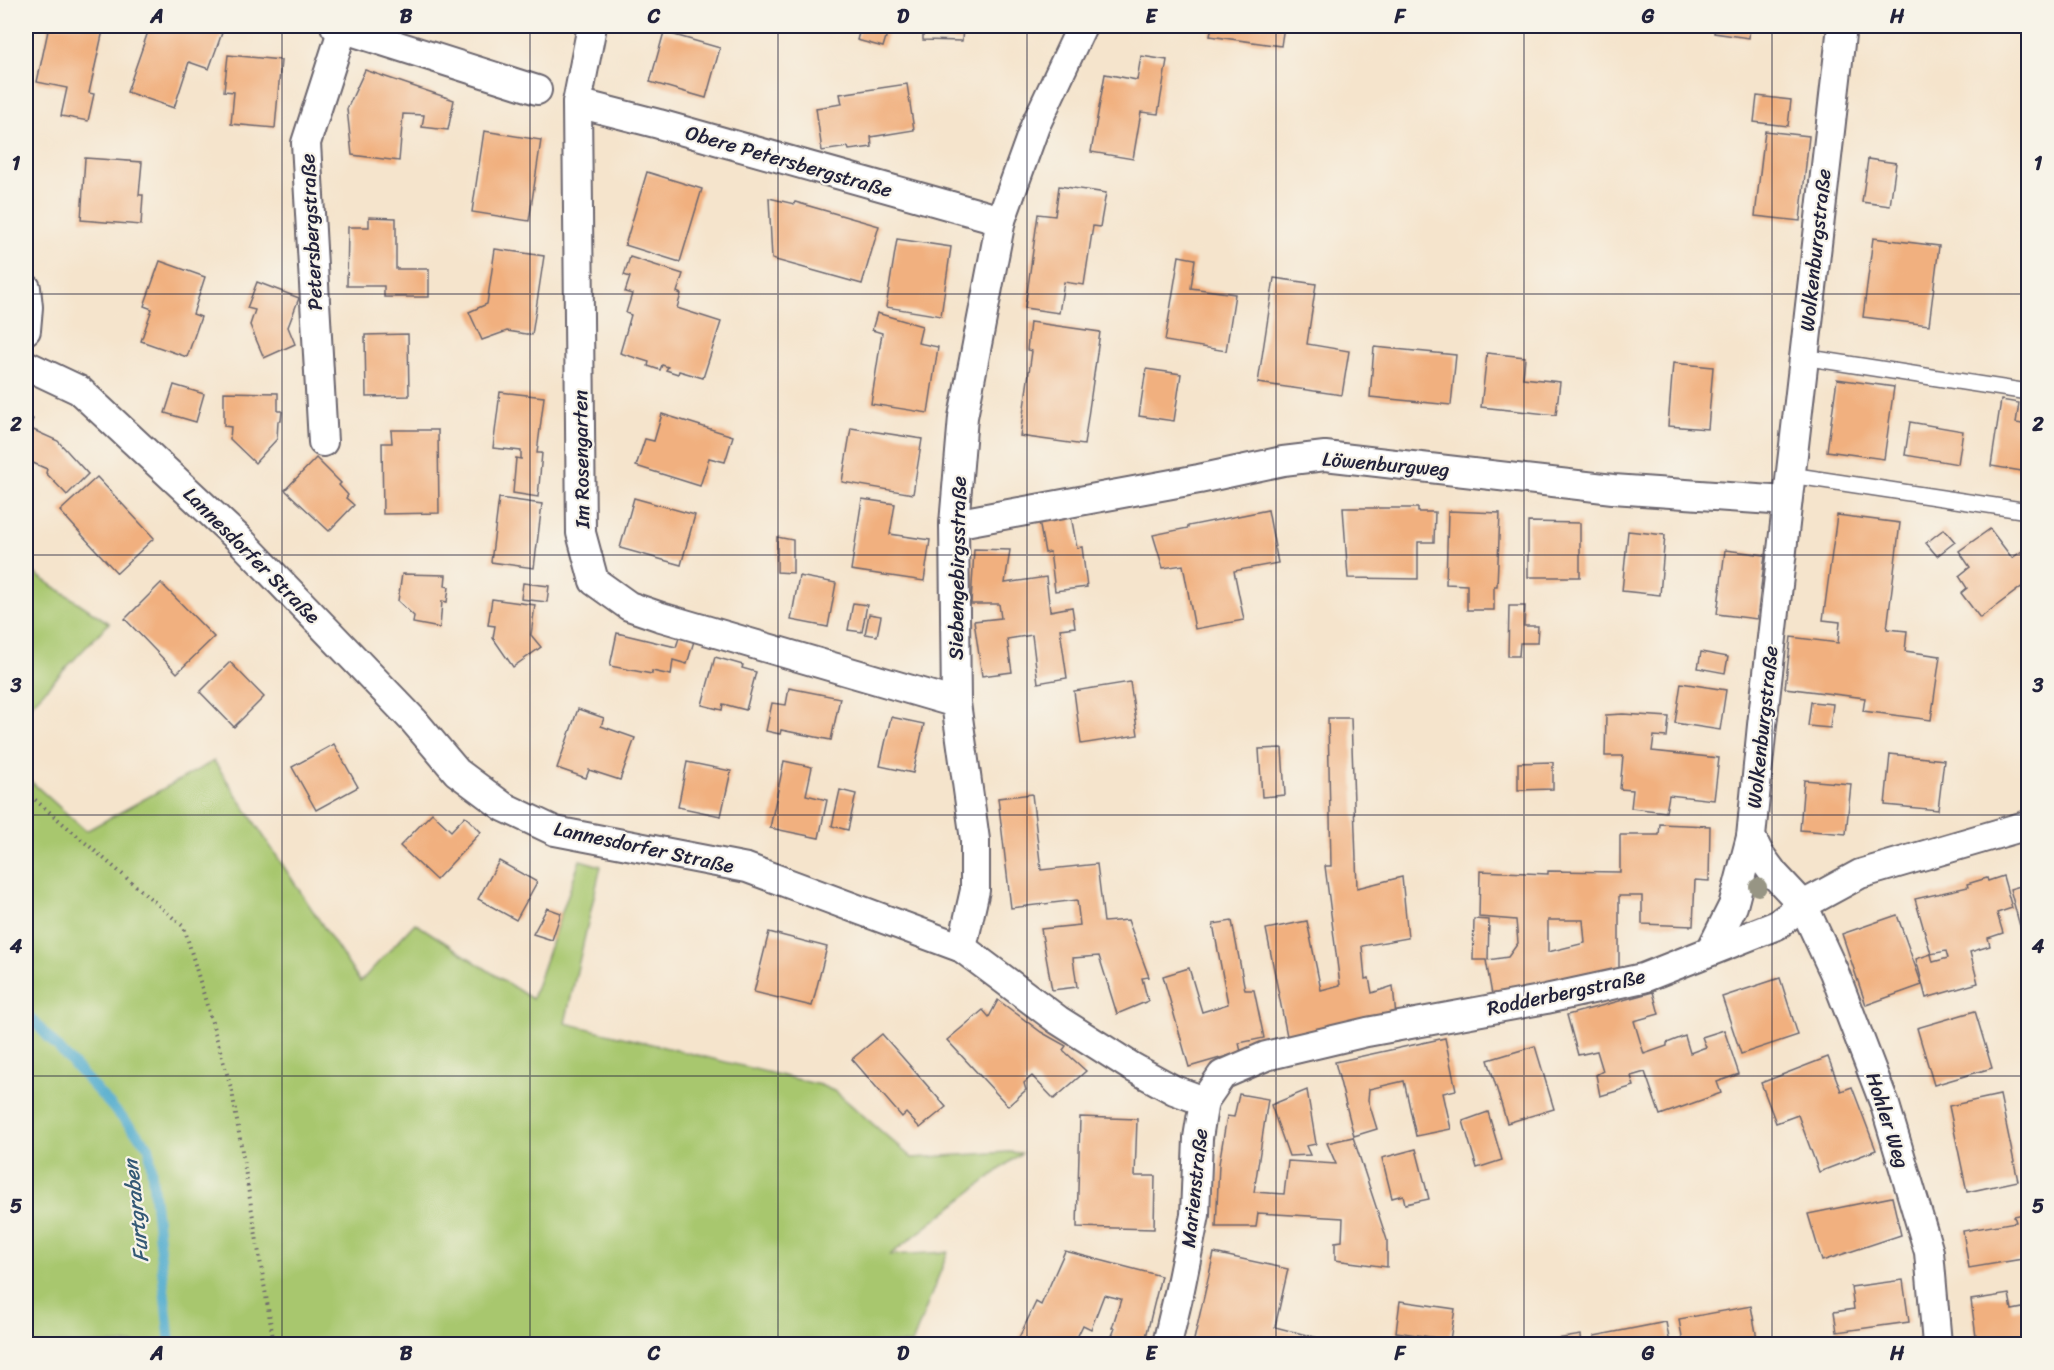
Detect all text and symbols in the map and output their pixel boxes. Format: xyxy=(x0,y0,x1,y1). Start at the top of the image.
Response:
text: A xyxy=(149,0,164,34)
text: B xyxy=(400,0,413,34)
text: C xyxy=(647,0,661,34)
text: D xyxy=(897,0,910,34)
text: E xyxy=(1145,0,1158,34)
text: F xyxy=(1394,0,1407,34)
text: G xyxy=(1641,0,1655,34)
text: H xyxy=(1889,0,1905,34)
street label: Obere Petersbergstraße xyxy=(681,115,897,208)
text: 1 xyxy=(12,146,21,181)
text: 1 xyxy=(2034,146,2043,181)
street label: Petersbergstraße xyxy=(290,153,333,311)
street label: Wolkenburgstraße xyxy=(1790,167,1841,333)
street label: Im Rosengarten xyxy=(563,389,600,530)
text: 2 xyxy=(9,407,22,442)
text: 2 xyxy=(2031,407,2044,442)
street label: Löwenburgweg xyxy=(1321,442,1451,487)
street label: Siebengebirgsstraße xyxy=(938,476,977,660)
street label: Lannesdorfer Straße xyxy=(174,478,329,633)
street label: Wolkenburgstraße xyxy=(1737,644,1788,810)
text: 3 xyxy=(10,668,22,703)
text: 3 xyxy=(2032,668,2044,703)
street label: Lannesdorfer Straße xyxy=(551,811,738,884)
text: 4 xyxy=(9,929,23,964)
text: 4 xyxy=(2031,929,2045,964)
street label: Rodderbergstraße xyxy=(1484,959,1649,1026)
street label: Hohler Weg xyxy=(1856,1068,1920,1173)
street label: Marienstraße xyxy=(1171,1127,1218,1249)
water label: Furtgraben xyxy=(111,1155,160,1264)
text: 5 xyxy=(10,1189,22,1224)
text: 5 xyxy=(2032,1189,2044,1224)
text: A xyxy=(149,1336,164,1370)
text: B xyxy=(400,1336,413,1370)
text: C xyxy=(647,1336,661,1370)
text: D xyxy=(897,1336,910,1370)
text: E xyxy=(1145,1336,1158,1370)
text: F xyxy=(1394,1336,1407,1370)
text: G xyxy=(1641,1336,1655,1370)
text: H xyxy=(1889,1336,1905,1370)

